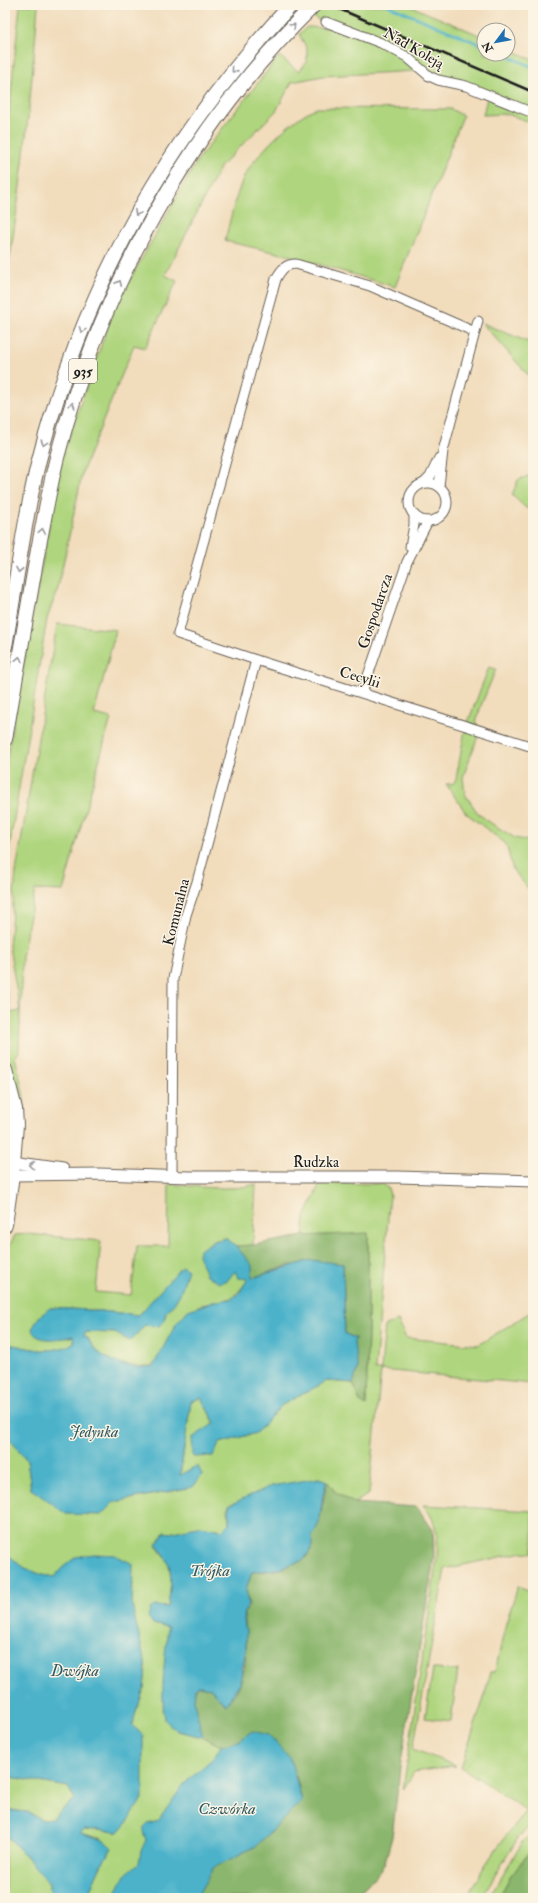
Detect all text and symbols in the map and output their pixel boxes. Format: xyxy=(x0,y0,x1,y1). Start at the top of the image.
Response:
north arrow xyxy=(476,22,516,62)
street label: Nad Koleją xyxy=(380,23,449,74)
one-way arrow xyxy=(288,24,295,31)
text: N xyxy=(479,38,497,56)
one-way arrow xyxy=(231,66,238,73)
one-way arrow xyxy=(134,209,142,216)
one-way arrow xyxy=(114,280,122,288)
one-way arrow xyxy=(78,327,86,334)
road number: 935 xyxy=(69,359,97,383)
one-way arrow xyxy=(67,401,76,408)
one-way arrow xyxy=(40,439,49,446)
one-way arrow xyxy=(37,528,46,534)
one-way arrow xyxy=(15,567,23,573)
street label: Gospodarcza xyxy=(354,570,398,652)
one-way arrow xyxy=(14,656,23,662)
street label: Cecylii xyxy=(337,662,383,693)
street label: Komunalna xyxy=(159,876,194,948)
street label: Rudzka xyxy=(293,1153,340,1172)
one-way arrow xyxy=(29,1161,35,1170)
water label: Jedynka xyxy=(70,1422,118,1442)
water label: Trójka xyxy=(190,1561,230,1581)
water label: Dwójka xyxy=(50,1661,99,1681)
water label: Czwórka xyxy=(198,1799,256,1819)

